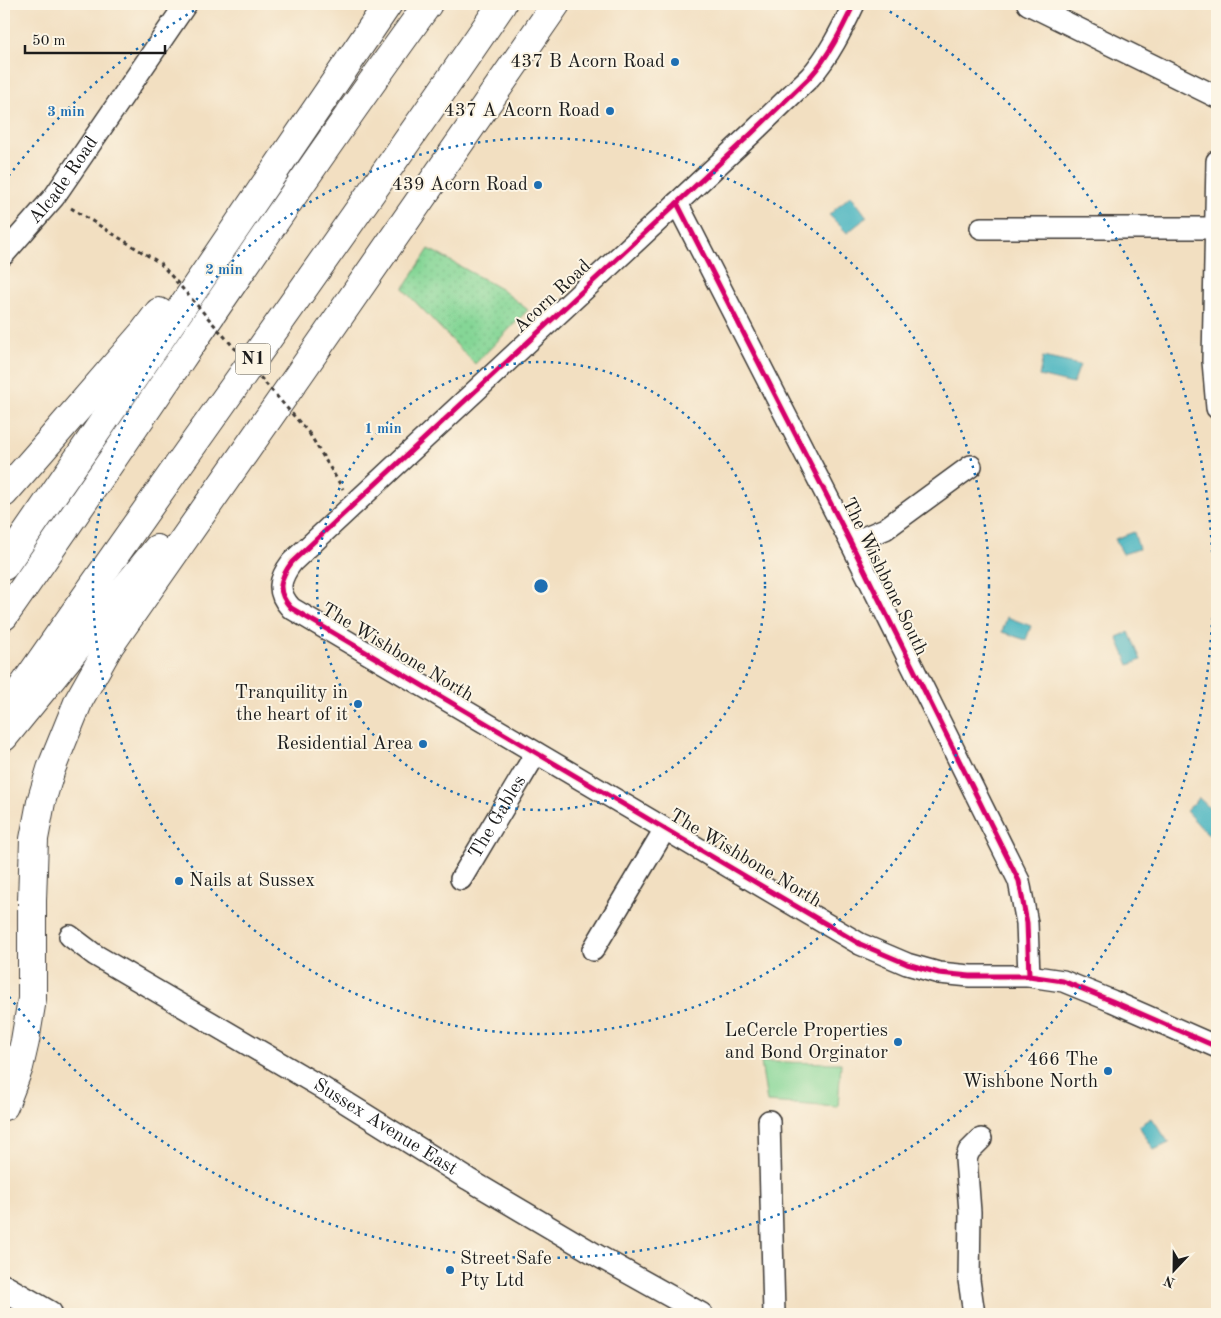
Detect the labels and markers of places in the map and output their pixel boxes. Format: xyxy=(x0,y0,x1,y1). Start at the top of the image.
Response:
place label: 437 B Acorn Road xyxy=(510,53,665,72)
marker: 437 B Acorn Road xyxy=(669,56,681,68)
place label: 437 A Acorn Road xyxy=(444,102,600,121)
marker: 437 A Acorn Road xyxy=(604,105,616,117)
place label: 439 Acorn Road xyxy=(392,176,528,195)
marker: 439 Acorn Road xyxy=(532,179,544,191)
centre of rings xyxy=(532,577,550,595)
place label: Tranquility in the heart of it xyxy=(234,684,348,725)
marker: Tranquility in the heart of it xyxy=(352,698,364,710)
place label: Residential Area xyxy=(276,735,414,754)
marker: Residential Area xyxy=(417,738,429,750)
place label: Nails at Sussex xyxy=(189,872,315,891)
marker: Nails at Sussex xyxy=(173,875,185,887)
place label: LeCercle Properties and Bond Orginator xyxy=(725,1022,888,1063)
marker: LeCercle Properties and Bond Orginator xyxy=(892,1036,904,1048)
place label: 466 The Wishbone North xyxy=(963,1051,1098,1092)
marker: 466 The Wishbone North xyxy=(1102,1065,1114,1077)
place label: Street Safe Pty Ltd xyxy=(460,1250,552,1291)
marker: Street Safe Pty Ltd xyxy=(444,1264,456,1276)

